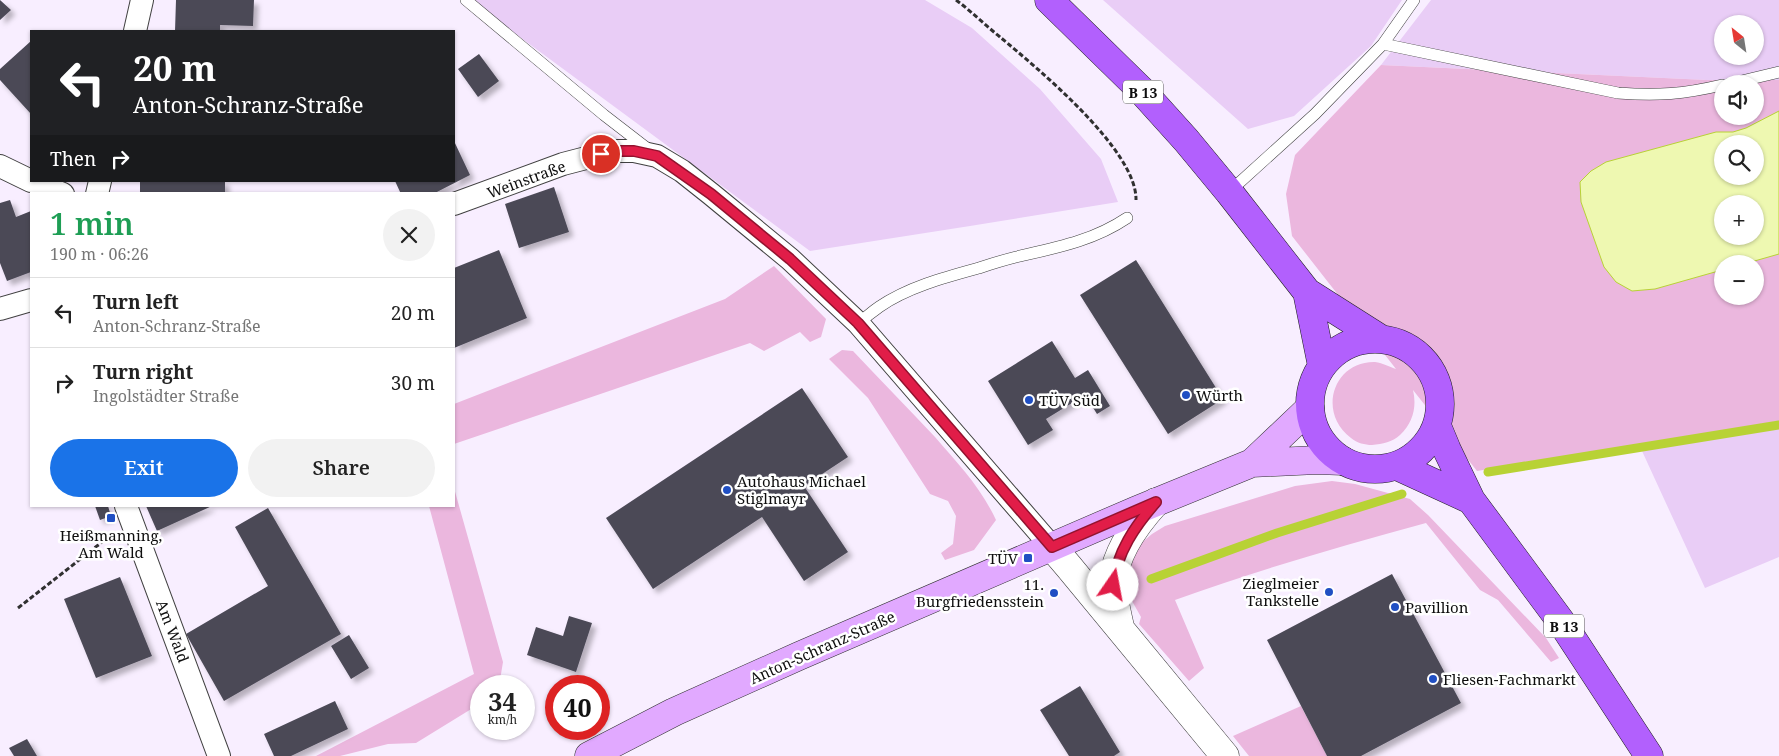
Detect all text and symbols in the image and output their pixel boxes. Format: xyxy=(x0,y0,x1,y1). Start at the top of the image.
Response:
north arrow xyxy=(1714,15,1764,65)
map controls xyxy=(1714,15,1764,305)
text: 20 m xyxy=(133,44,216,91)
icon: left xyxy=(50,50,115,115)
button: sound xyxy=(1714,75,1764,125)
road number: B 13 xyxy=(1123,80,1163,104)
text: Anton-Schranz-Straße xyxy=(133,89,364,119)
pin xyxy=(580,133,622,175)
button: search xyxy=(1714,135,1764,185)
icon: arrive xyxy=(587,140,615,168)
icon: right xyxy=(106,145,134,173)
text: Then xyxy=(50,146,96,172)
street label: Weinstraße xyxy=(484,156,568,202)
button: + xyxy=(1714,195,1764,245)
text: 1 min xyxy=(50,203,134,244)
button: close xyxy=(383,209,435,261)
text: 190 m · 06:26 xyxy=(50,243,149,265)
button: − xyxy=(1714,255,1764,305)
text: Turn left xyxy=(93,289,179,315)
icon: left xyxy=(50,299,78,327)
text: 20 m xyxy=(391,300,435,326)
text: Anton-Schranz-Straße xyxy=(93,315,261,337)
text: Turn right xyxy=(93,359,193,385)
icon: right xyxy=(50,369,78,397)
text: 30 m xyxy=(391,370,435,396)
text: Ingolstädter Straße xyxy=(93,385,239,407)
place label: Würth xyxy=(1196,385,1244,405)
marker: Würth xyxy=(1180,389,1192,401)
place label: TÜV Süd xyxy=(1039,390,1100,410)
marker: TÜV Süd xyxy=(1023,394,1035,406)
button: Exit xyxy=(50,439,238,497)
button: Share xyxy=(248,439,435,497)
place label: Autohaus Michael Stiglmayr xyxy=(737,471,866,508)
marker: Autohaus Michael Stiglmayr xyxy=(721,484,733,496)
marker: Heißmanning, Am Wald xyxy=(105,512,117,524)
place label: Heißmanning, Am Wald xyxy=(60,525,162,562)
place label: TÜV xyxy=(988,548,1019,568)
marker: TÜV xyxy=(1022,552,1034,564)
position arrow xyxy=(1086,558,1138,610)
place label: Zieglmeier Tankstelle xyxy=(1242,573,1319,610)
place label: 11. Burgfriedensstein xyxy=(916,574,1044,611)
marker: Zieglmeier Tankstelle xyxy=(1323,586,1335,598)
marker: 11. Burgfriedensstein xyxy=(1048,587,1060,599)
street label: Am Wald xyxy=(152,597,194,665)
place label: Pavillion xyxy=(1405,597,1469,617)
marker: Pavillion xyxy=(1389,601,1401,613)
street label: Anton-Schranz-Straße xyxy=(746,606,898,688)
road number: B 13 xyxy=(1544,614,1584,638)
place label: Fliesen-Fachmarkt xyxy=(1443,669,1576,689)
marker: Fliesen-Fachmarkt xyxy=(1427,673,1439,685)
speed limit sign: 40 xyxy=(545,675,610,740)
text: 34 xyxy=(488,684,517,718)
text: km/h xyxy=(488,711,517,728)

